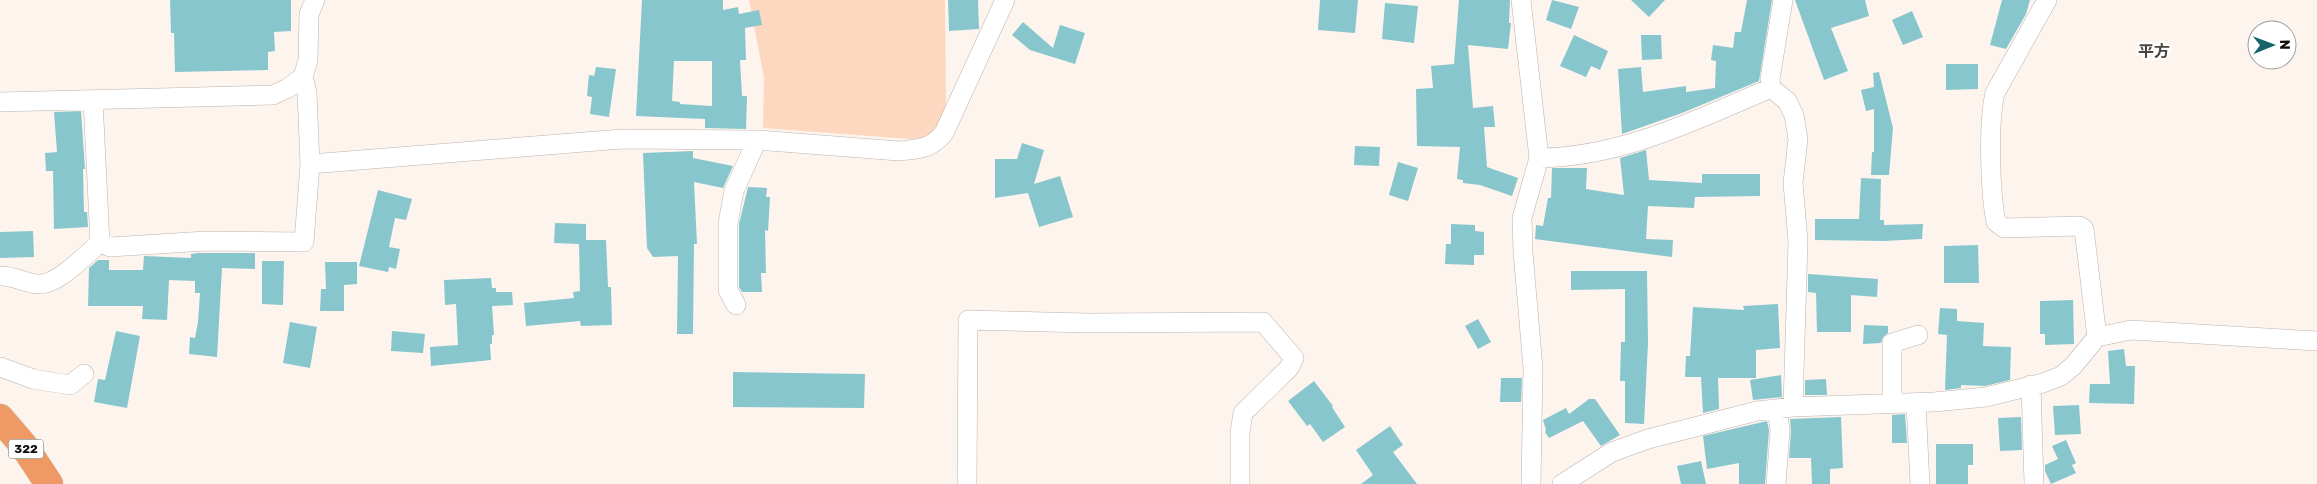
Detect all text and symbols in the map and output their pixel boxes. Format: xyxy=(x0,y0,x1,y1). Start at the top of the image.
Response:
north arrow xyxy=(2247,20,2297,70)
text: N xyxy=(2276,40,2293,50)
district label: 平方 xyxy=(2138,42,2170,61)
road number: 322 xyxy=(8,439,44,458)

